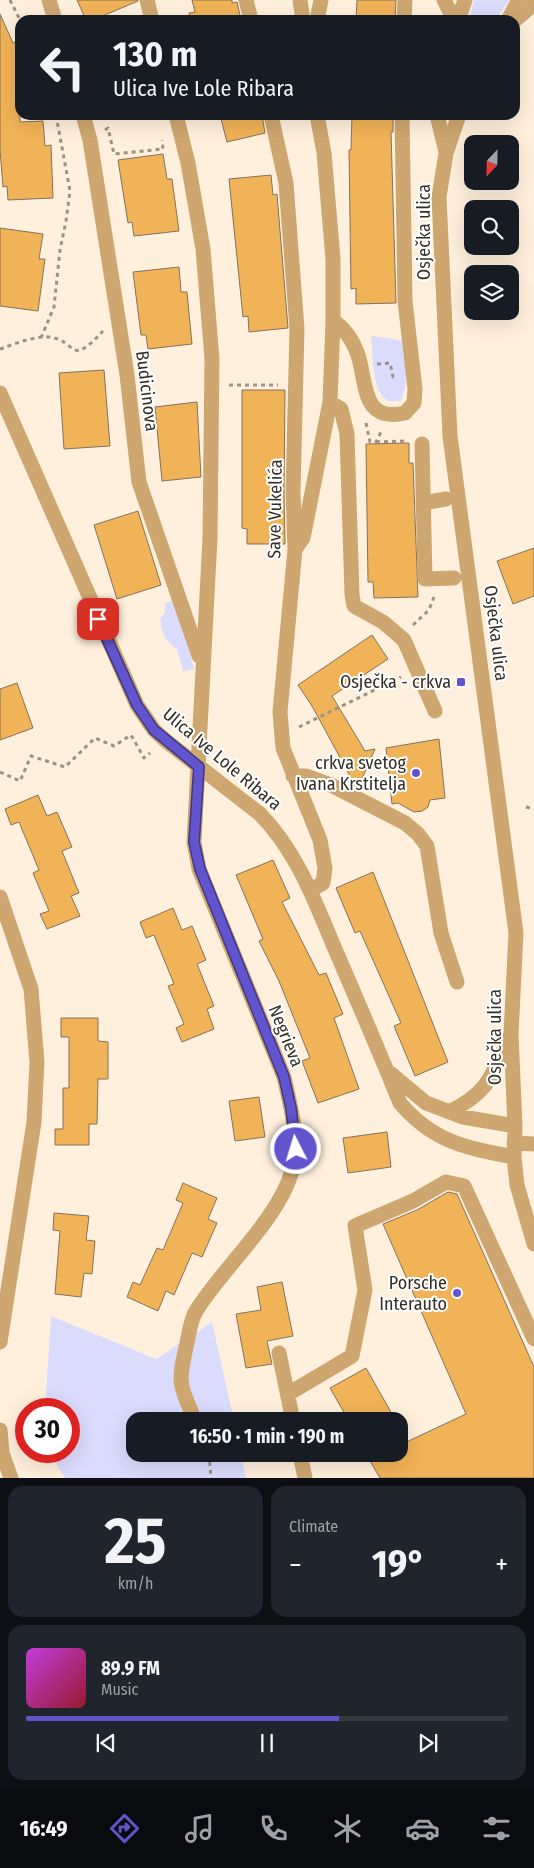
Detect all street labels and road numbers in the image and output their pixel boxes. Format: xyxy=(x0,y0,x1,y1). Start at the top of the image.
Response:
street label: Osječka ulica xyxy=(413,184,435,280)
street label: Budicinova xyxy=(131,349,163,433)
street label: Save Vukelića xyxy=(263,459,287,559)
street label: Osječka ulica xyxy=(479,584,513,682)
street label: Ulica Ive Lole Ribara xyxy=(158,703,286,815)
street label: Osječka ulica xyxy=(484,989,506,1085)
street label: Negrieva xyxy=(264,1002,308,1070)

